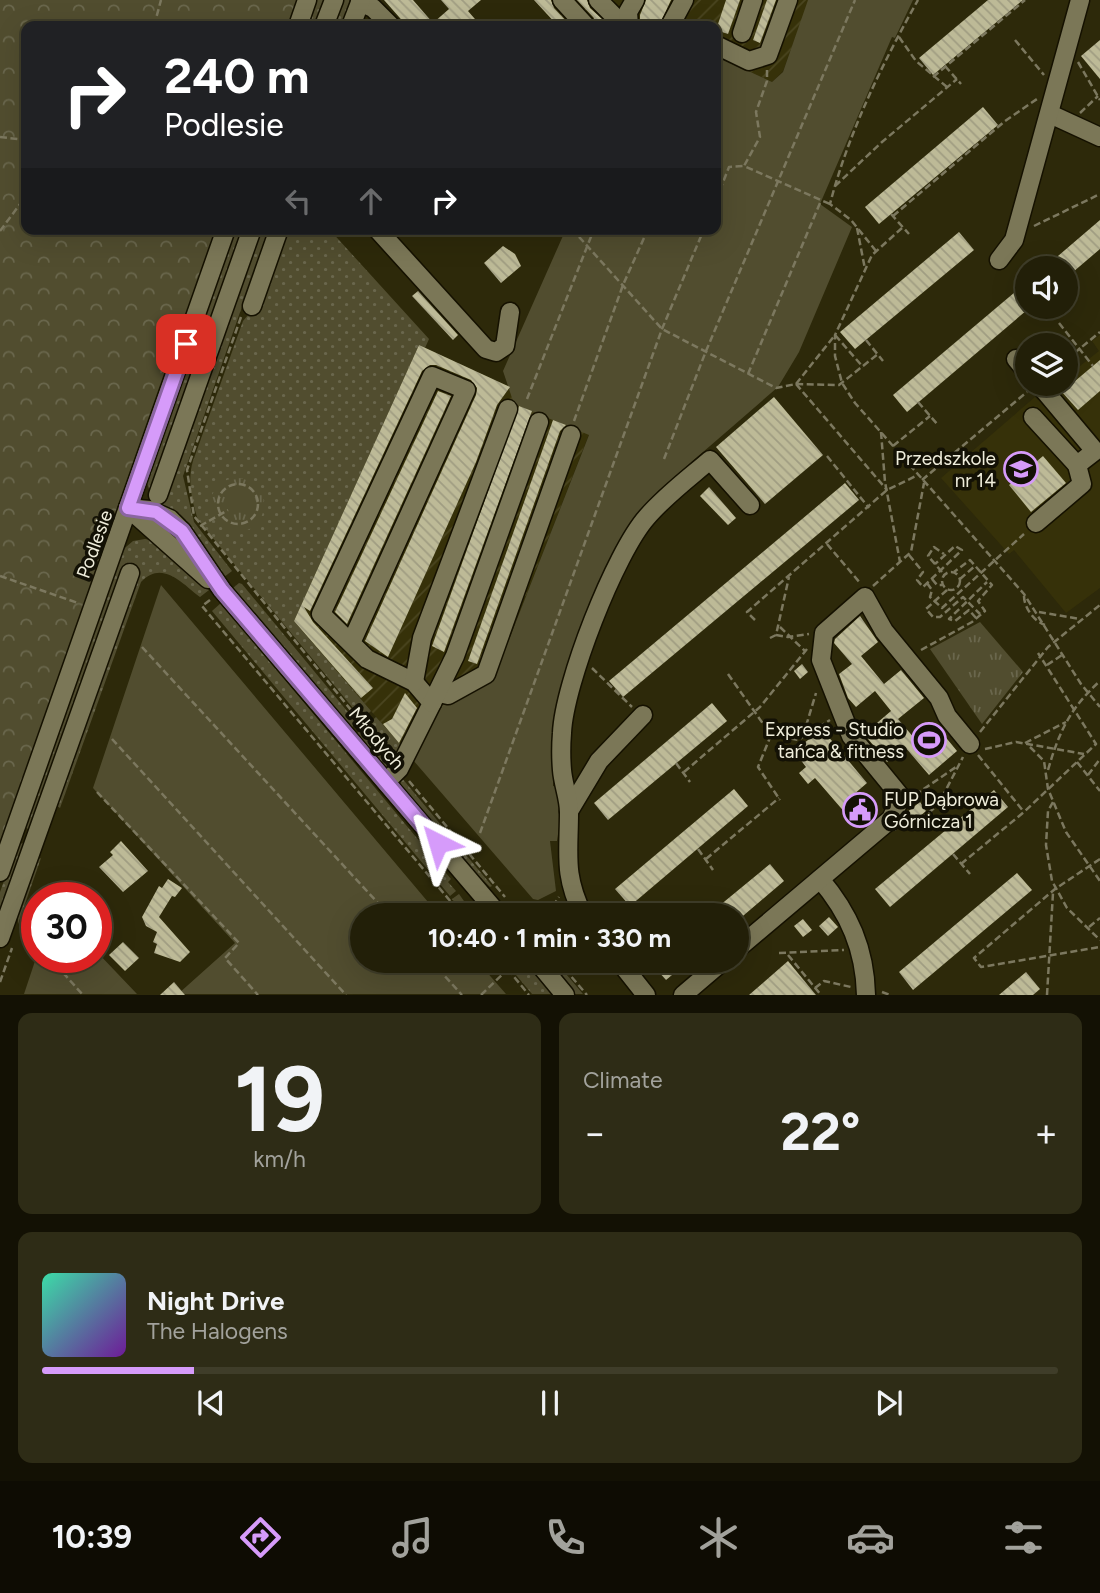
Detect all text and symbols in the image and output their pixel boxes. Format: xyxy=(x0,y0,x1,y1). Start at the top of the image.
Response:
text: 240 m xyxy=(164,46,310,105)
icon: right xyxy=(49,49,140,140)
text: Podlesie xyxy=(164,106,284,144)
icon: left xyxy=(279,182,317,220)
icon: ahead xyxy=(352,182,390,220)
icon: right xyxy=(425,182,463,220)
map controls xyxy=(1015,256,1078,396)
button: sound xyxy=(1015,256,1078,319)
pin xyxy=(156,314,216,374)
icon: arrive xyxy=(167,325,205,363)
button: layers xyxy=(1015,333,1078,396)
place label: Przedszkole nr 14 xyxy=(895,447,996,492)
school or university icon: Przedszkole nr 14 xyxy=(1002,450,1040,488)
street label: Podlesie xyxy=(71,507,117,582)
street label: Młodych xyxy=(344,702,409,774)
place label: Express - Studio tańca & fitness xyxy=(765,718,904,763)
sports icon: Express - Studio tańca & fitness xyxy=(910,721,948,759)
place label: FUP Dąbrowa Górnicza 1 xyxy=(884,788,999,833)
public building icon: FUP Dąbrowa Górnicza 1 xyxy=(841,791,879,829)
position arrow xyxy=(401,806,475,880)
speed limit sign: 30 xyxy=(21,882,112,973)
text: 10:40 · 1 min · 330 m xyxy=(428,922,671,954)
text: 19 xyxy=(234,1045,325,1154)
text: Climate xyxy=(583,1066,662,1094)
text: 22° xyxy=(781,1101,860,1163)
text: − xyxy=(583,1110,607,1156)
text: + xyxy=(1034,1110,1058,1156)
text: km/h xyxy=(253,1145,306,1173)
text: Night Drive xyxy=(147,1285,284,1317)
text: The Halogens xyxy=(147,1317,288,1345)
icon: previous xyxy=(192,1384,230,1422)
icon: pause xyxy=(531,1384,569,1422)
icon: next xyxy=(870,1384,908,1422)
icon: directions xyxy=(236,1513,285,1562)
icon: music xyxy=(388,1513,437,1562)
icon: phone xyxy=(541,1513,590,1562)
icon: climate xyxy=(694,1513,743,1562)
icon: car xyxy=(846,1513,895,1562)
icon: filters xyxy=(999,1513,1048,1562)
text: 10:39 xyxy=(52,1518,132,1556)

